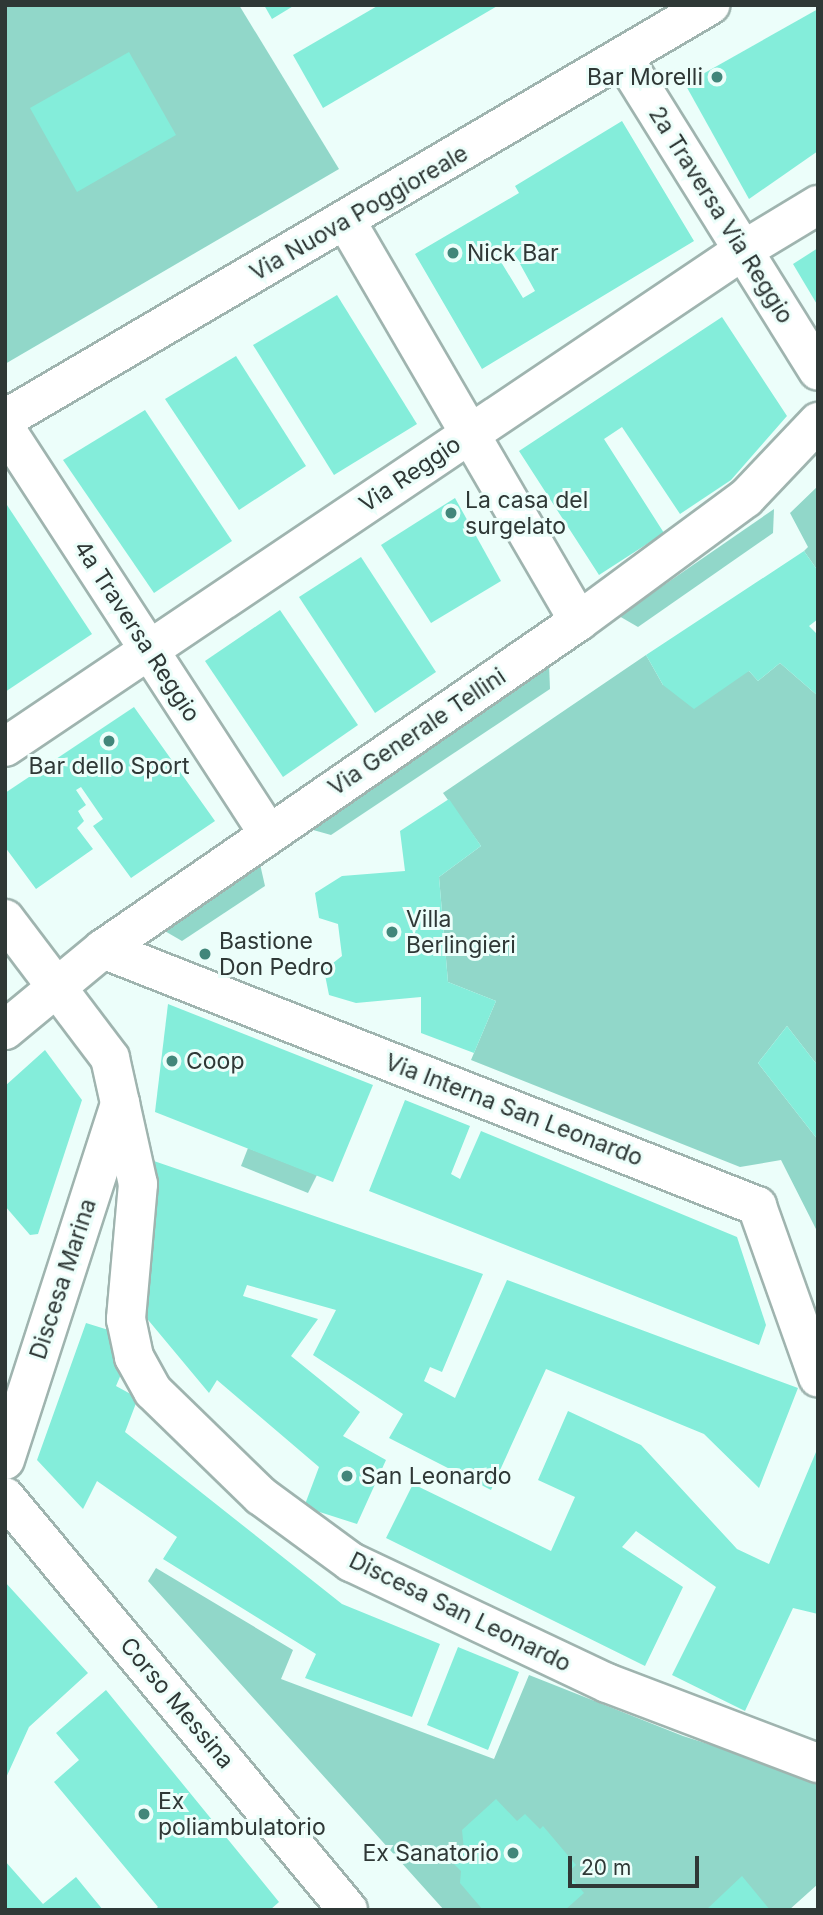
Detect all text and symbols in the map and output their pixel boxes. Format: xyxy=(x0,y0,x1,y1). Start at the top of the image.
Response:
place label: Bar Morelli xyxy=(587,63,703,91)
marker: Bar Morelli xyxy=(709,69,725,85)
street label: 2a Traversa Via Reggio xyxy=(643,101,799,329)
street label: Via Nuova Poggioreale xyxy=(245,139,473,287)
place label: Nick Bar xyxy=(467,239,559,267)
marker: Nick Bar xyxy=(445,245,461,261)
street label: Via Reggio xyxy=(354,430,466,518)
place label: La casa del surgelato xyxy=(465,486,588,540)
marker: La casa del surgelato xyxy=(443,505,459,521)
street label: 4a Traversa Reggio xyxy=(68,535,206,727)
street label: Via Generale Tellini xyxy=(323,662,511,802)
marker: Bar dello Sport xyxy=(101,733,117,749)
place label: Bar dello Sport xyxy=(28,752,190,780)
place label: Villa Berlingieri xyxy=(406,905,516,959)
marker: Villa Berlingieri xyxy=(384,924,400,940)
place label: Bastione Don Pedro xyxy=(219,927,334,981)
marker: Bastione Don Pedro xyxy=(197,946,213,962)
place label: Coop xyxy=(186,1047,244,1075)
street label: Via Interna San Leonardo xyxy=(381,1048,647,1172)
marker: Coop xyxy=(164,1053,180,1069)
street label: Discesa Marina xyxy=(24,1195,102,1363)
place label: San Leonardo xyxy=(361,1462,512,1490)
marker: San Leonardo xyxy=(339,1468,355,1484)
street label: Discesa San Leonardo xyxy=(345,1546,575,1678)
street label: Corso Messina xyxy=(114,1632,240,1774)
place label: Ex poliambulatorio xyxy=(158,1787,326,1841)
marker: Ex poliambulatorio xyxy=(136,1806,152,1822)
place label: Ex Sanatorio xyxy=(363,1839,499,1867)
scale bar xyxy=(571,1842,702,1886)
marker: Ex Sanatorio xyxy=(505,1845,521,1861)
text: 20 m xyxy=(581,1855,631,1880)

